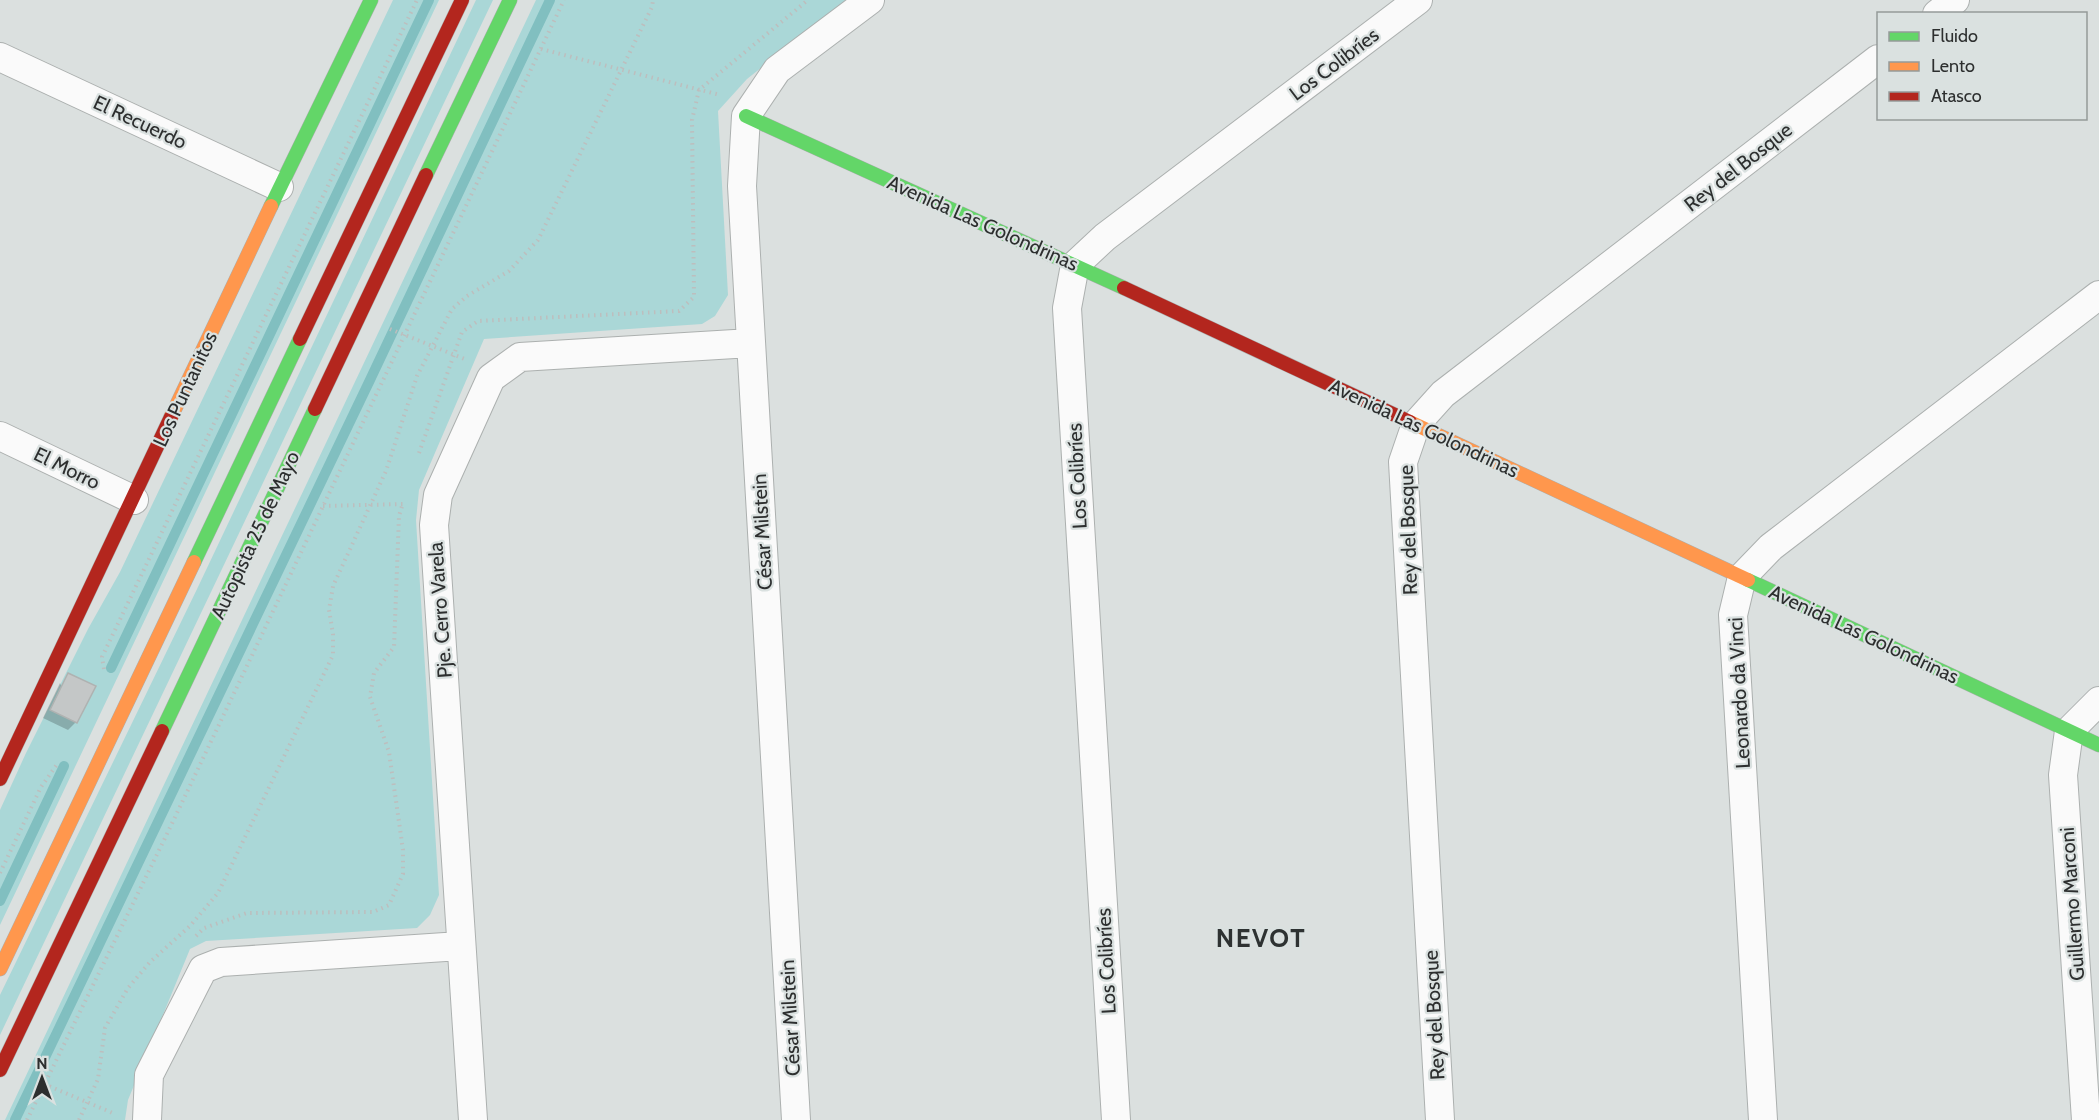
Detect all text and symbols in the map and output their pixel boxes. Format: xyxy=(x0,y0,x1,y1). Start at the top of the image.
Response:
legend xyxy=(1877,12,2087,120)
street label: Los Colibríes xyxy=(1285,23,1383,105)
text: Fluido xyxy=(1931,25,1978,47)
text: Lento xyxy=(1931,55,1975,77)
text: Atasco xyxy=(1931,85,1982,107)
street label: El Recuerdo xyxy=(90,90,190,154)
street label: Rey del Bosque xyxy=(1679,118,1797,216)
street label: Avenida Las Golondrinas xyxy=(884,170,1082,276)
street label: Los Puntanitos xyxy=(148,328,222,450)
street label: Avenida Las Golondrinas xyxy=(1325,374,1523,482)
street label: Los Colibríes xyxy=(1062,423,1092,529)
street label: El Morro xyxy=(30,442,104,494)
street label: Autopista 25 de Mayo xyxy=(206,447,304,623)
street label: Rey del Bosque xyxy=(1394,465,1422,595)
street label: César Milstein xyxy=(747,473,777,591)
street label: Pje. Cerro Varela xyxy=(423,541,457,679)
street label: Avenida Las Golondrinas xyxy=(1765,580,1963,688)
street label: Leonardo da Vinci xyxy=(1723,617,1755,769)
street label: Guillermo Marconi xyxy=(2055,826,2089,982)
street label: Los Colibríes xyxy=(1091,908,1121,1014)
district label: NEVOT xyxy=(1216,922,1306,954)
street label: Rey del Bosque xyxy=(1419,949,1449,1081)
street label: César Milstein xyxy=(775,959,805,1077)
north arrow xyxy=(12,1048,72,1108)
text: N xyxy=(36,1054,48,1073)

